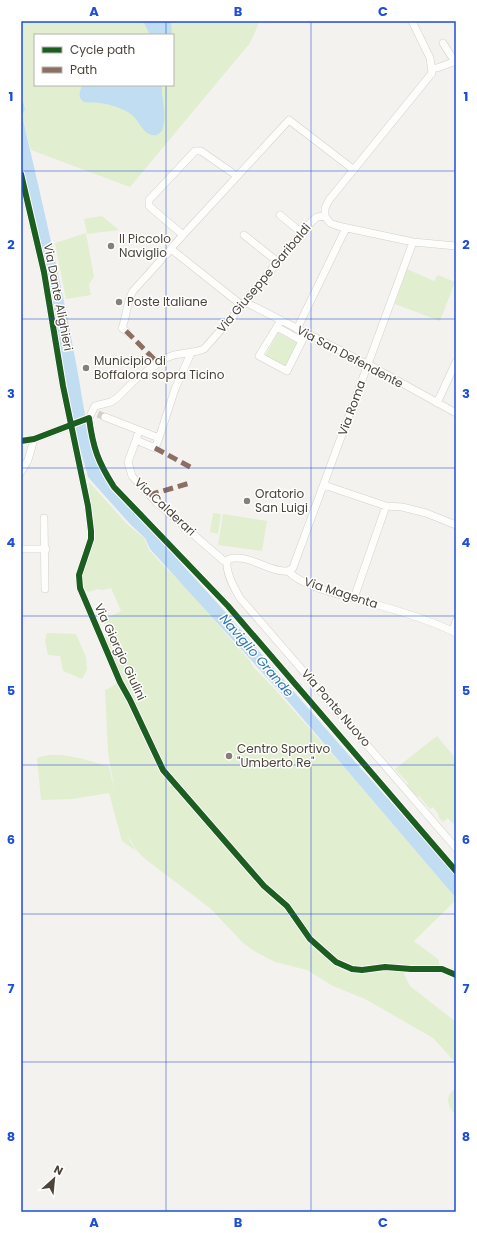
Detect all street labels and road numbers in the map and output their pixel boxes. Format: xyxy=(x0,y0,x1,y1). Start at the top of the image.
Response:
street label: Via Giuseppe Garibaldi xyxy=(213,219,315,336)
street label: Via Dante Alighieri xyxy=(40,242,77,352)
street label: Via San Defendente xyxy=(294,321,407,392)
street label: Via Roma xyxy=(334,378,369,438)
street label: Via Calderari xyxy=(131,474,200,540)
street label: Via Magenta xyxy=(302,573,380,612)
street label: Via Giorgio Giulini xyxy=(91,600,150,703)
street label: Via Ponte Nuovo xyxy=(298,665,375,750)

